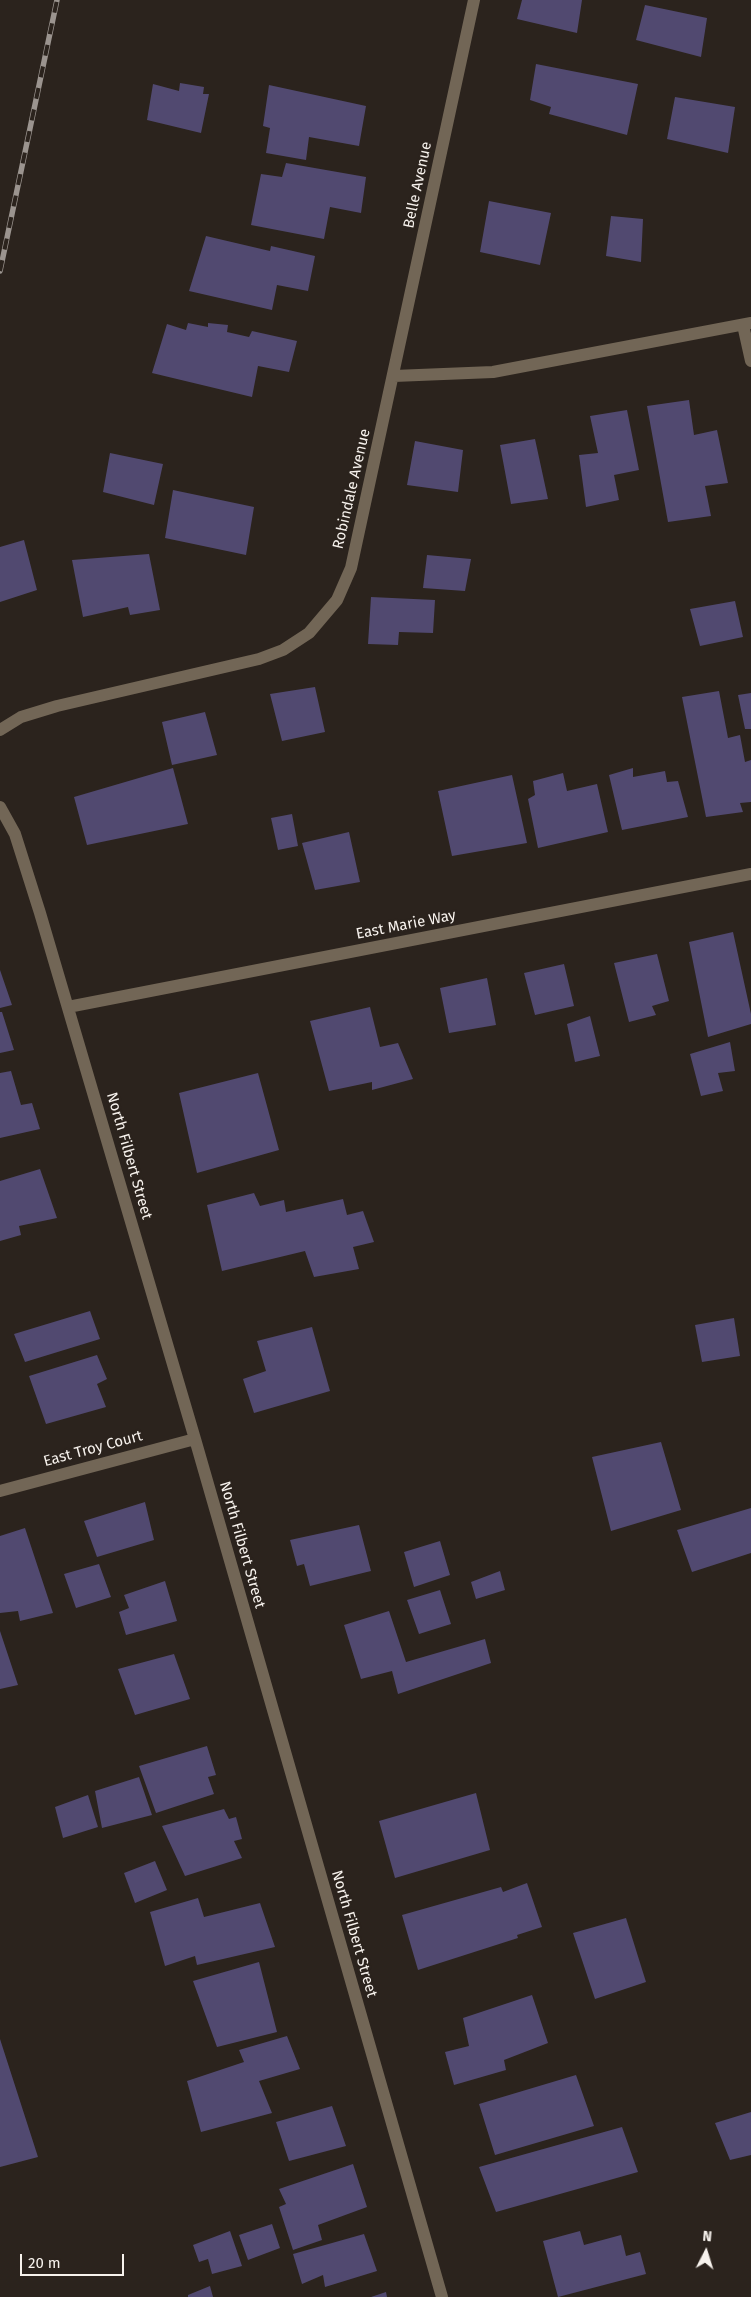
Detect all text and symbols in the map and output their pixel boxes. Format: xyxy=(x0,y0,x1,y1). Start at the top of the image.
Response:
street label: Belle Avenue xyxy=(400,140,436,230)
street label: Robindale Avenue xyxy=(329,427,375,551)
street label: East Marie Way xyxy=(354,906,458,944)
street label: North Filbert Street xyxy=(102,1090,156,1222)
street label: East Troy Court xyxy=(42,1427,144,1471)
street label: North Filbert Street xyxy=(215,1479,269,1611)
street label: North Filbert Street xyxy=(327,1868,381,2000)
north arrow xyxy=(681,2227,731,2277)
text: N xyxy=(702,2228,713,2245)
scale bar xyxy=(22,2244,126,2276)
text: 20 m xyxy=(28,2254,61,2272)

